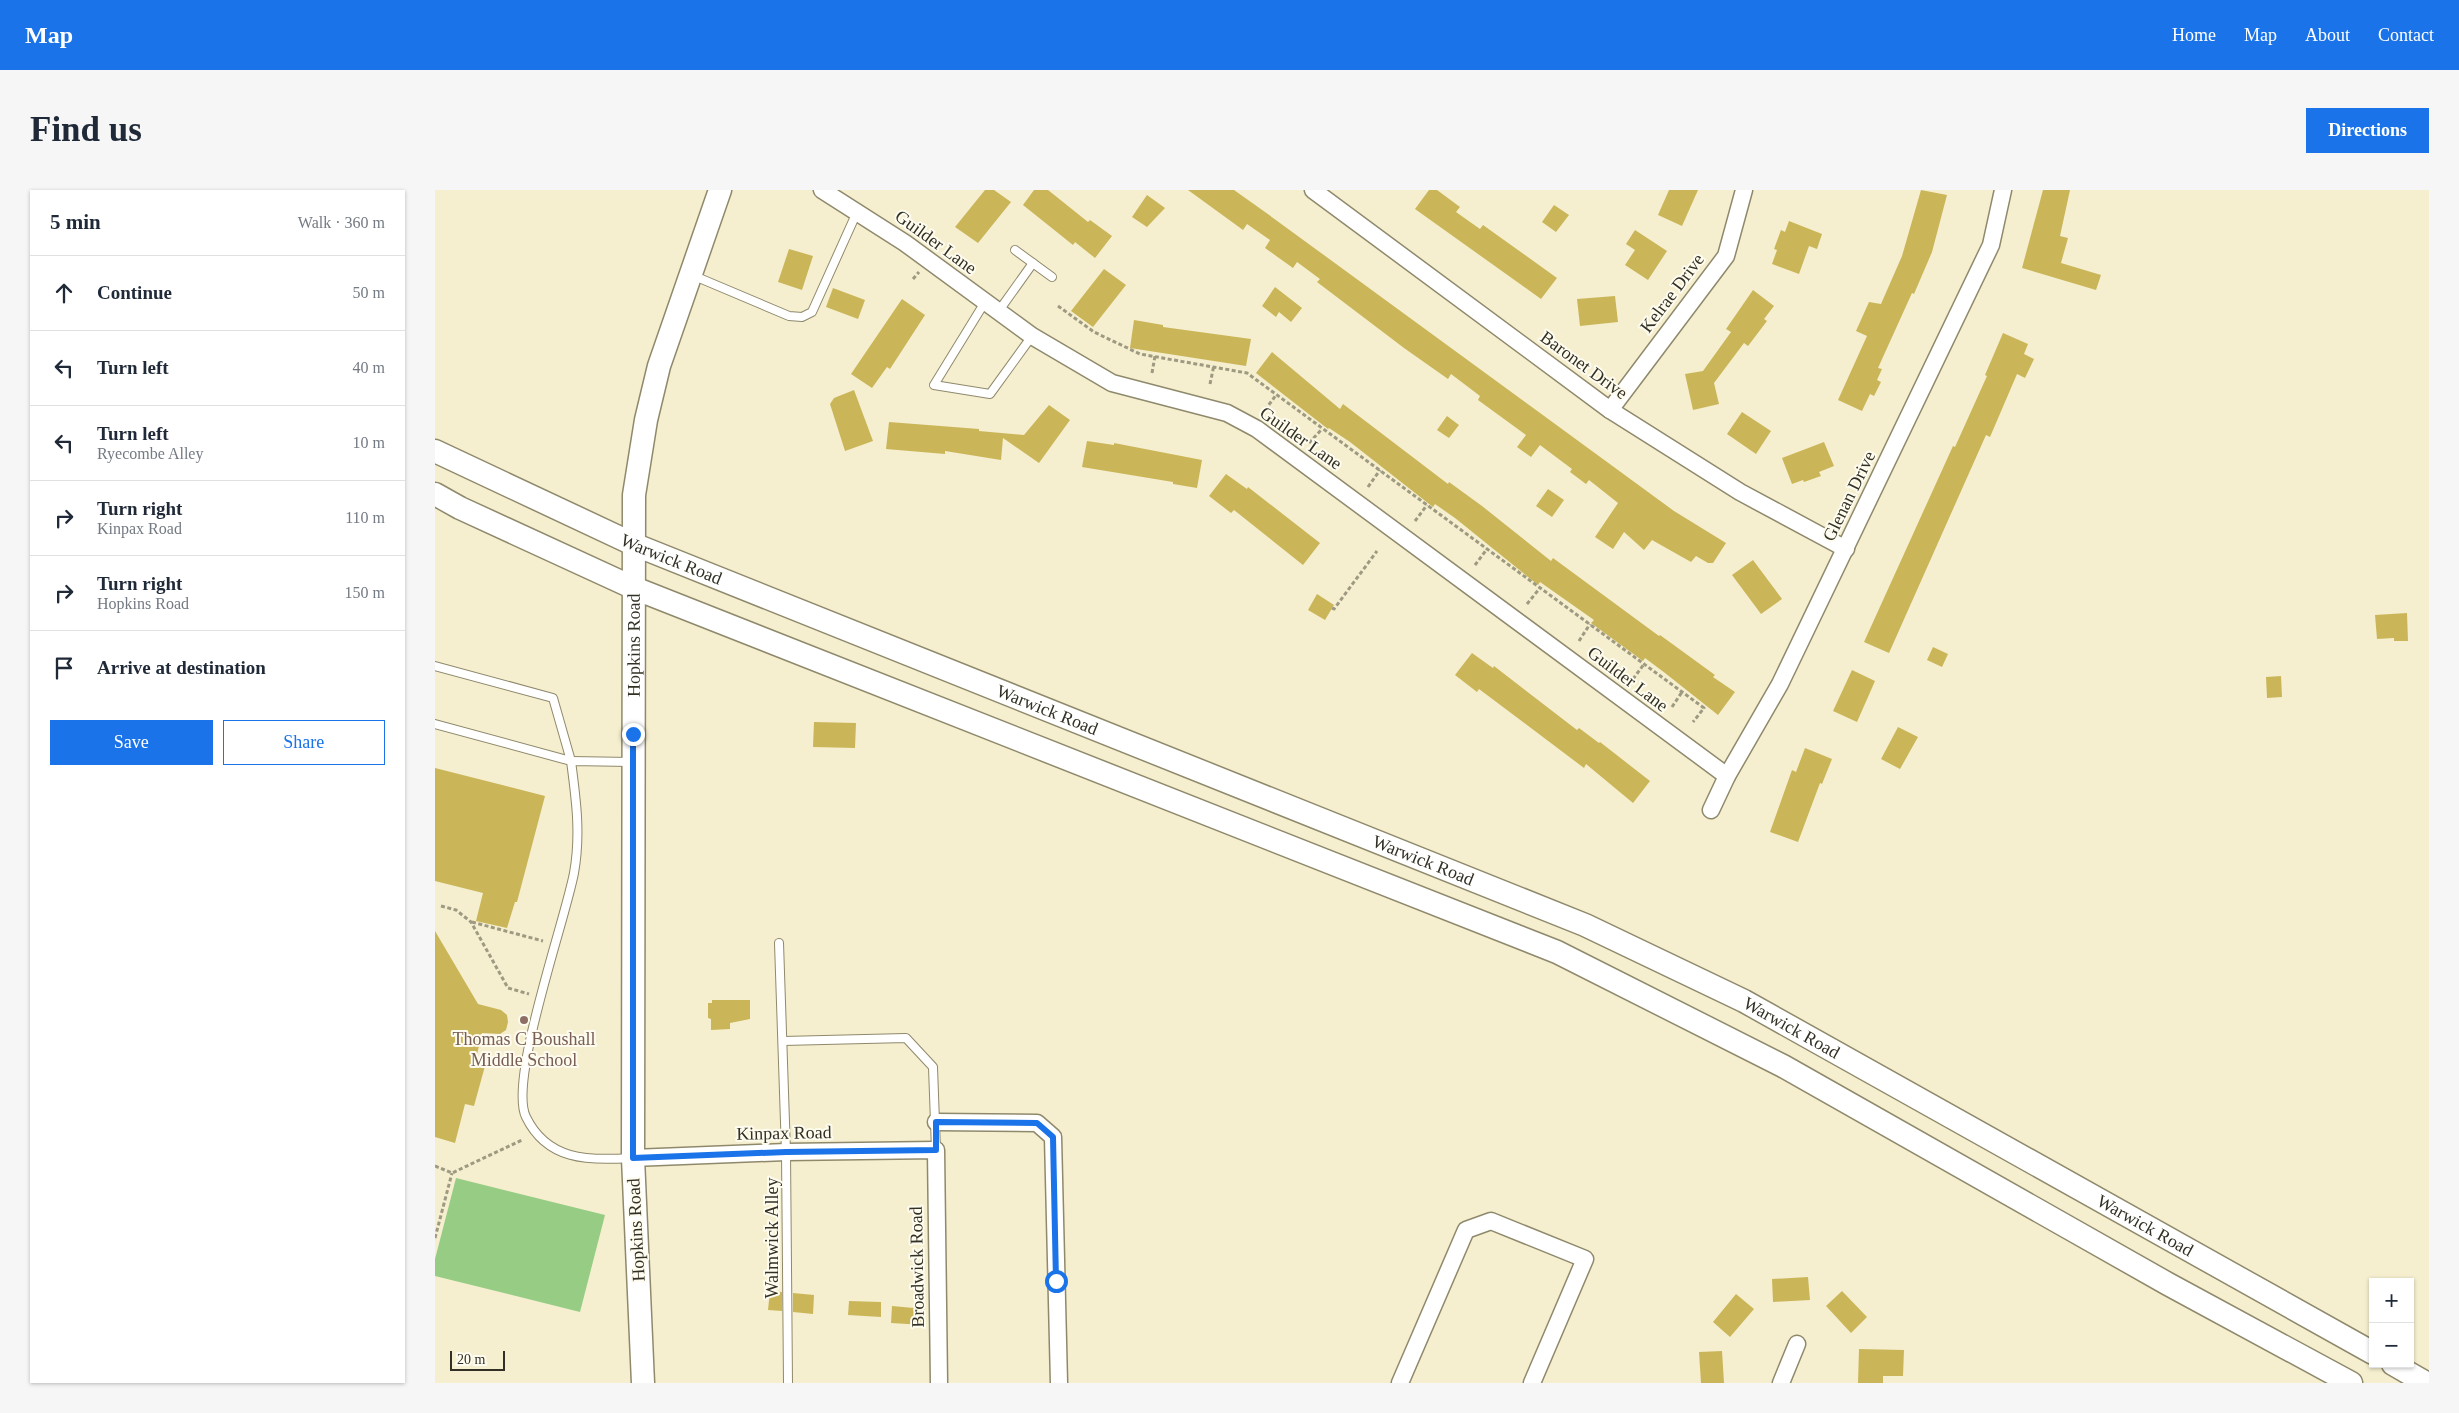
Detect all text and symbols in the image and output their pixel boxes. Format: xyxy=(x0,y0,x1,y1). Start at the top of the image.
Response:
text: Map xyxy=(25,22,73,48)
text: Home xyxy=(2172,25,2216,45)
text: Map xyxy=(2244,25,2277,45)
text: About xyxy=(2305,25,2350,45)
text: Contact xyxy=(2378,25,2434,45)
button: Directions xyxy=(2306,108,2429,153)
text: Find us xyxy=(30,110,142,149)
street label: Guilder Lane xyxy=(892,206,980,278)
text: 5 min xyxy=(50,210,101,234)
text: Walk · 360 m xyxy=(298,214,385,231)
street label: Kelrae Drive xyxy=(1636,250,1708,336)
icon: ahead xyxy=(50,279,78,307)
text: Continue xyxy=(97,282,172,303)
text: 50 m xyxy=(353,284,385,301)
street label: Baronet Drive xyxy=(1537,327,1631,403)
icon: left xyxy=(50,354,78,382)
text: Turn left xyxy=(97,357,169,378)
text: 40 m xyxy=(353,359,385,376)
street label: Guilder Lane xyxy=(1256,402,1346,474)
text: Turn left xyxy=(97,423,169,444)
icon: left xyxy=(50,429,78,457)
text: 10 m xyxy=(353,434,385,451)
text: Ryecombe Alley xyxy=(97,445,203,462)
street label: Glenan Drive xyxy=(1819,448,1879,544)
text: Turn right xyxy=(97,498,182,519)
icon: right xyxy=(50,504,78,532)
text: 110 m xyxy=(345,509,385,526)
text: Kinpax Road xyxy=(97,520,182,537)
street label: Warwick Road xyxy=(618,530,725,589)
text: Turn right xyxy=(97,573,182,594)
icon: right xyxy=(50,579,78,607)
text: 150 m xyxy=(345,584,385,601)
street label: Hopkins Road xyxy=(624,593,644,697)
text: Hopkins Road xyxy=(97,595,189,612)
street label: Guilder Lane xyxy=(1584,642,1672,716)
icon: arrive xyxy=(50,654,78,682)
text: Arrive at destination xyxy=(97,657,266,678)
street label: Warwick Road xyxy=(994,681,1101,739)
button: Save xyxy=(50,720,213,765)
button: Share xyxy=(223,720,385,765)
route end xyxy=(622,723,645,746)
street label: Warwick Road xyxy=(1370,831,1477,889)
street label: Warwick Road xyxy=(1740,993,1843,1063)
marker: Thomas C Boushall Middle School xyxy=(518,1014,530,1026)
place label: Thomas C Boushall Middle School xyxy=(453,1029,596,1070)
street label: Kinpax Road xyxy=(736,1122,832,1144)
street label: Walmwick Alley xyxy=(762,1177,782,1299)
street label: Hopkins Road xyxy=(623,1178,649,1282)
street label: Warwick Road xyxy=(2093,1191,2197,1260)
street label: Broadwick Road xyxy=(906,1206,928,1328)
route start xyxy=(1045,1270,1068,1293)
map controls xyxy=(2369,1278,2414,1368)
button: + xyxy=(2369,1278,2414,1323)
button: − xyxy=(2369,1323,2414,1368)
scale bar xyxy=(450,1348,505,1371)
text: 20 m xyxy=(457,1352,485,1367)

